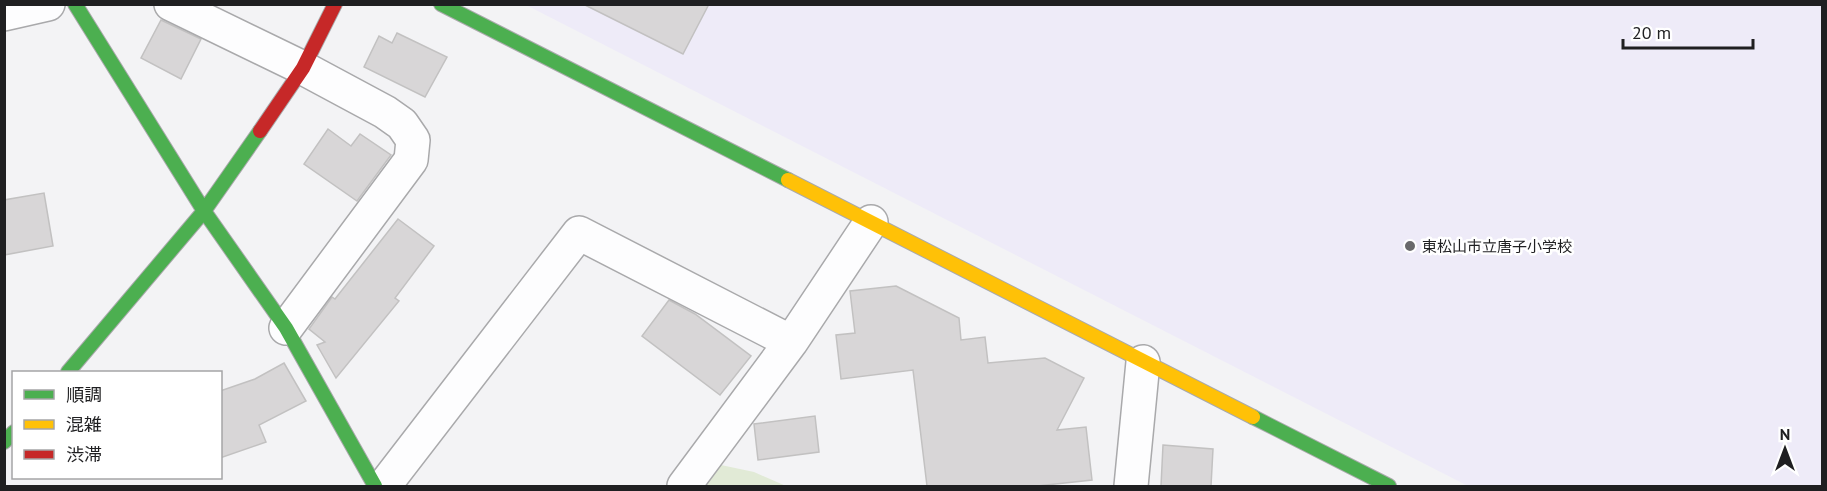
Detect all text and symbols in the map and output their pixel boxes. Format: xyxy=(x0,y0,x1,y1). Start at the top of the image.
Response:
scale bar xyxy=(1623,12,1754,50)
text: 20 m xyxy=(1632,21,1671,44)
place label: 東松山市立唐子小学校 xyxy=(1422,237,1572,256)
marker: 東松山市立唐子小学校 xyxy=(1403,239,1417,253)
legend xyxy=(12,371,222,479)
text: 順調 xyxy=(66,383,102,406)
text: 混雑 xyxy=(66,413,102,436)
north arrow xyxy=(1755,419,1815,479)
text: N xyxy=(1780,424,1790,444)
text: 渋滞 xyxy=(66,443,102,466)

